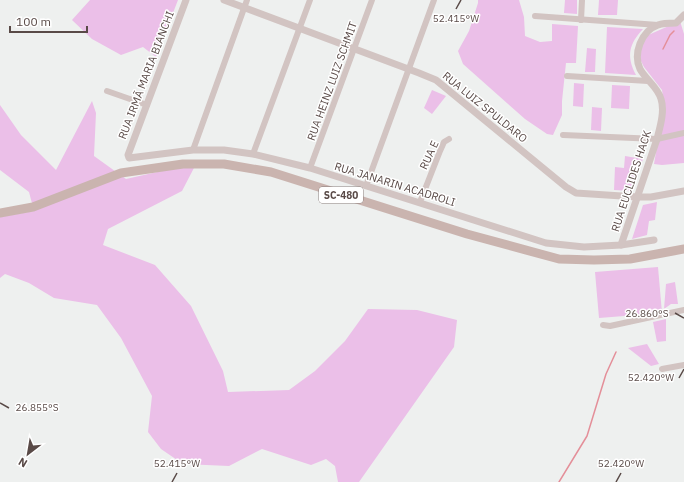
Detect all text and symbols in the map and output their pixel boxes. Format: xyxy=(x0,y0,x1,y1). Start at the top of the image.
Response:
scale bar xyxy=(10,8,87,34)
street label: RUA IRMÃ MARIA BIANCHI xyxy=(115,9,177,141)
text: 52.415°W xyxy=(433,12,479,25)
text: 100 m xyxy=(16,14,51,29)
street label: RUA HEINZ LUIZ SCHMIT xyxy=(304,19,360,142)
street label: RUA LUIZ SPULDARO xyxy=(440,69,530,146)
street label: RUA EUCLIDES HACK xyxy=(608,129,654,233)
street label: RUA E xyxy=(416,138,442,172)
street label: RUA JANARIN ACADROLI xyxy=(333,159,457,209)
road number: SC-480 xyxy=(319,187,363,203)
text: 26.860°S xyxy=(625,307,669,320)
text: 52.420°W xyxy=(628,371,674,384)
text: 26.855°S xyxy=(15,401,59,414)
north arrow xyxy=(8,434,48,474)
text: N xyxy=(16,455,30,471)
text: 52.415°W xyxy=(154,457,200,470)
text: 52.420°W xyxy=(598,457,644,470)

